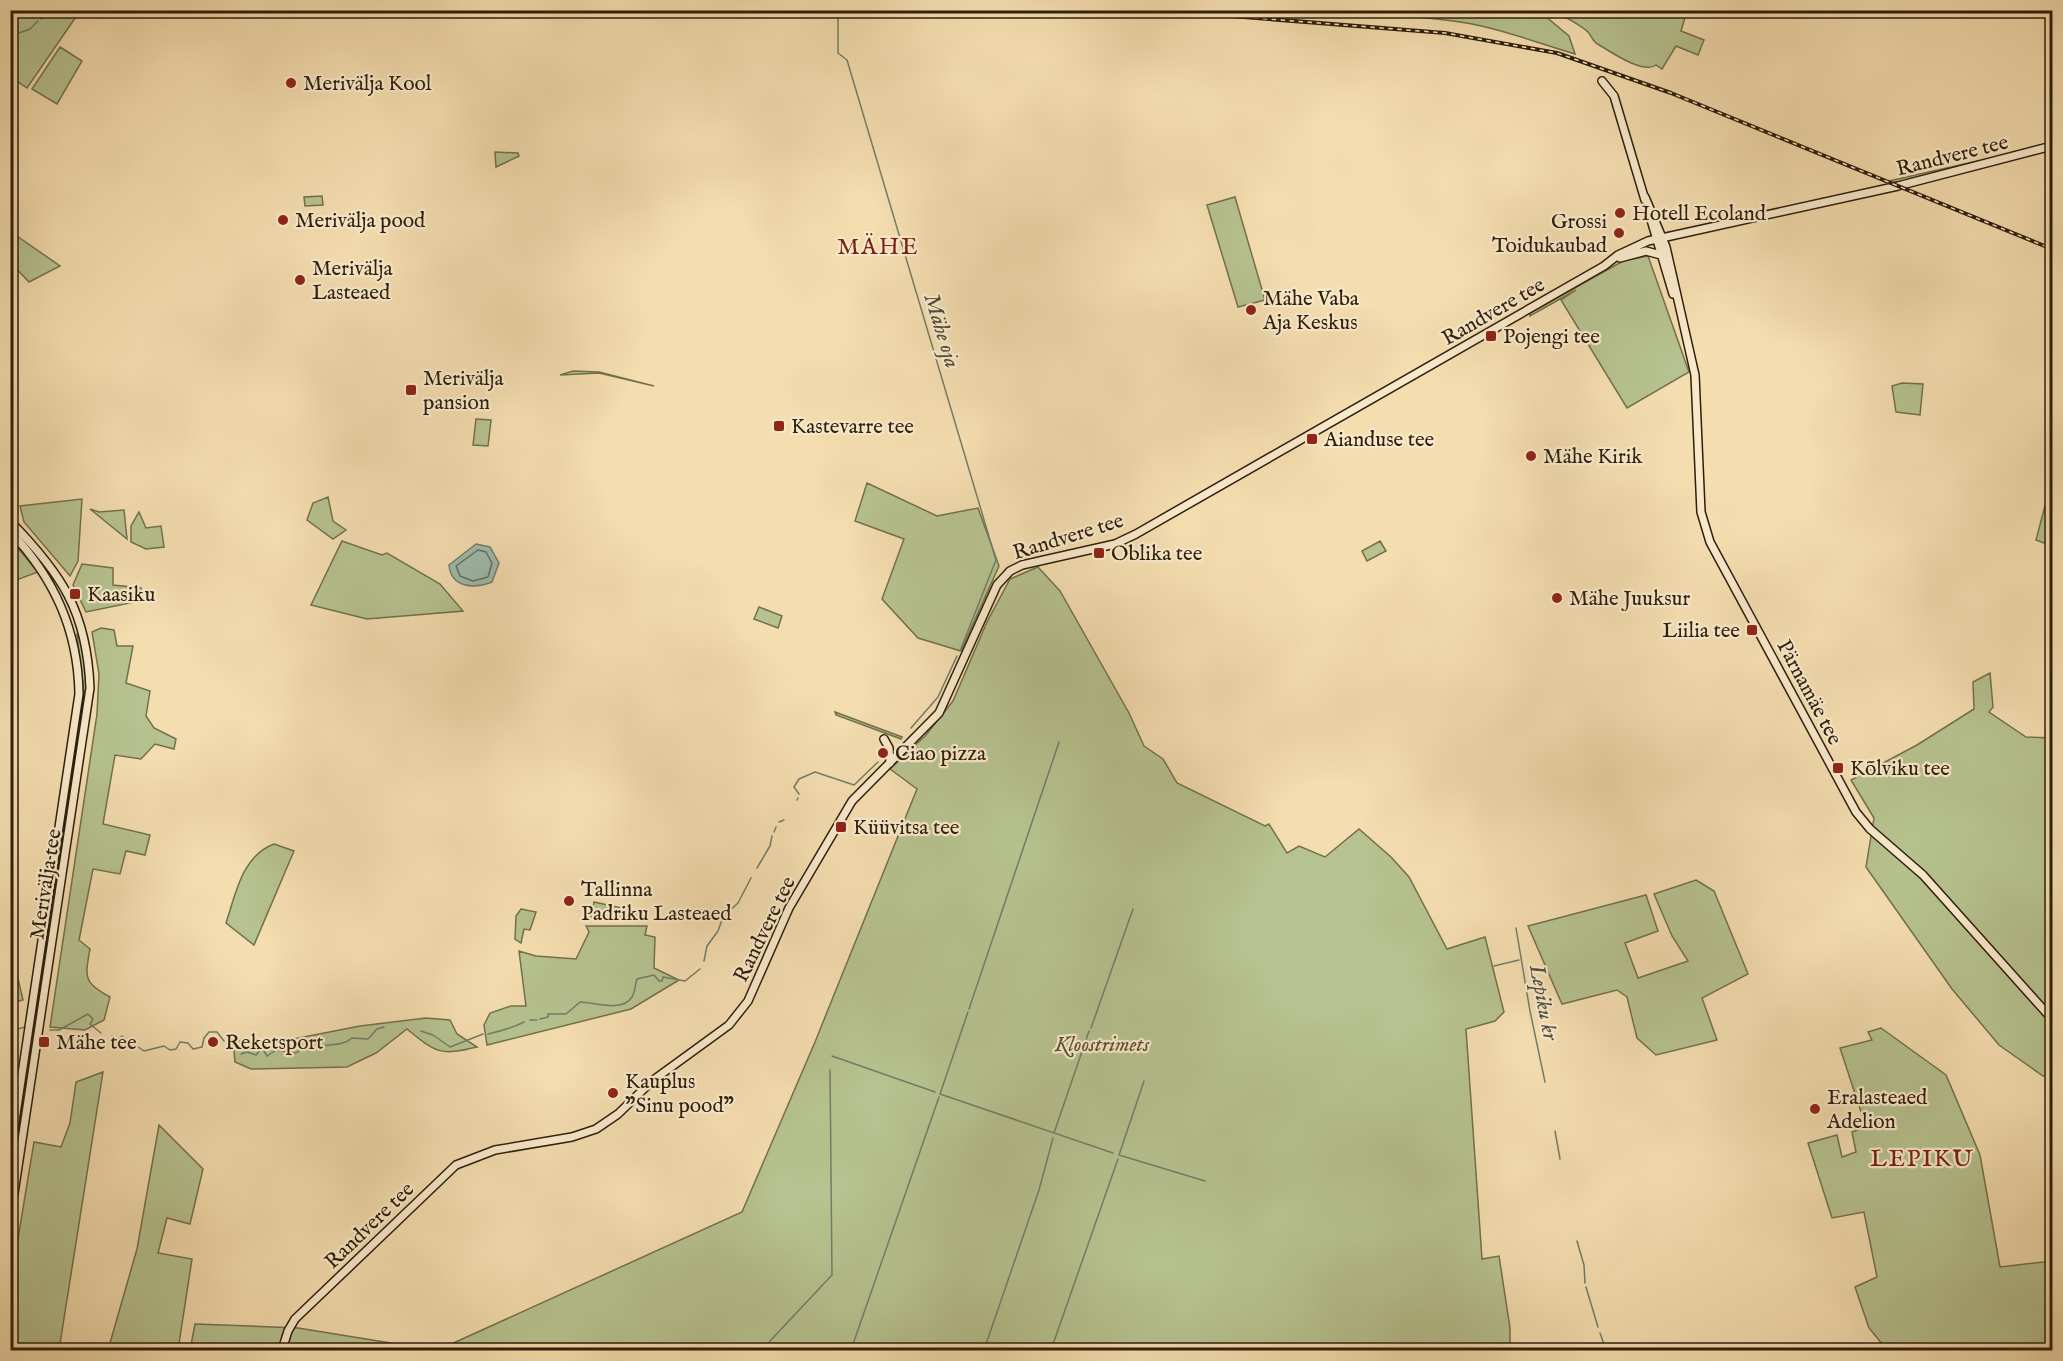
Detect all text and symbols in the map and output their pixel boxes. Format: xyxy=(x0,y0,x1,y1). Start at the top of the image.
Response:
place label: Merivälja Kool xyxy=(303,71,432,98)
marker: Merivälja Kool xyxy=(284,76,298,90)
street label: Randvere tee xyxy=(1894,129,2012,183)
place label: Hotell Ecoland xyxy=(1632,201,1767,228)
marker: Hotell Ecoland xyxy=(1613,206,1627,220)
place label: Merivälja pood xyxy=(295,208,426,235)
place label: Grossi Toidukaubad xyxy=(1492,209,1608,260)
marker: Merivälja pood xyxy=(276,213,290,227)
marker: Grossi Toidukaubad xyxy=(1612,226,1626,240)
district label: MÄHE xyxy=(837,232,919,263)
place label: Merivälja Lasteaed xyxy=(312,256,393,307)
street label: Randvere tee xyxy=(1437,272,1550,353)
marker: Merivälja Lasteaed xyxy=(293,273,307,287)
place label: Mähe Vaba Aja Keskus xyxy=(1262,286,1360,337)
water label: Mähe oja xyxy=(916,290,966,372)
marker: Mähe Vaba Aja Keskus xyxy=(1244,303,1258,317)
place label: Pojengi tee xyxy=(1503,324,1600,351)
marker: Pojengi tee xyxy=(1484,329,1498,343)
place label: Merivälja pansion xyxy=(423,366,504,417)
marker: Merivälja pansion xyxy=(404,383,418,397)
place label: Kastevarre tee xyxy=(791,414,914,441)
marker: Kastevarre tee xyxy=(772,419,786,433)
place label: Aianduse tee xyxy=(1323,427,1435,454)
marker: Aianduse tee xyxy=(1305,432,1319,446)
place label: Mähe Kirik xyxy=(1543,444,1643,471)
marker: Mähe Kirik xyxy=(1524,449,1538,463)
street label: Randvere tee xyxy=(1010,508,1127,567)
place label: Oblika tee xyxy=(1111,541,1203,568)
marker: Oblika tee xyxy=(1092,546,1106,560)
place label: Kaasiku xyxy=(87,582,156,609)
place label: Mähe Juuksur xyxy=(1569,586,1690,613)
marker: Kaasiku xyxy=(68,587,82,601)
marker: Mähe Juuksur xyxy=(1550,591,1564,605)
place label: Liilia tee xyxy=(1662,618,1740,645)
marker: Liilia tee xyxy=(1745,623,1759,637)
street label: Pärnamäe tee xyxy=(1770,636,1848,750)
place label: Ciao pizza xyxy=(895,741,987,768)
marker: Ciao pizza xyxy=(876,746,890,760)
place label: Kõlviku tee xyxy=(1850,756,1950,783)
marker: Kõlviku tee xyxy=(1831,761,1845,775)
place label: Küüvitsa tee xyxy=(853,815,960,842)
marker: Küüvitsa tee xyxy=(834,820,848,834)
street label: Merivälja tee xyxy=(24,827,69,941)
street label: Randvere tee xyxy=(728,872,803,987)
place label: Tallinna Padriku Lasteaed xyxy=(581,877,732,928)
marker: Tallinna Padriku Lasteaed xyxy=(562,894,576,908)
water label: Lepiku kr xyxy=(1522,961,1564,1044)
place label: Mähe tee xyxy=(56,1030,137,1057)
place label: Reketsport xyxy=(225,1030,323,1057)
park label: Kloostrimets xyxy=(1054,1032,1150,1059)
marker: Mähe tee xyxy=(37,1035,51,1049)
marker: Reketsport xyxy=(206,1035,220,1049)
place label: Kauplus "Sinu pood" xyxy=(625,1069,734,1120)
place label: Eralasteaed Adelion xyxy=(1826,1085,1928,1136)
marker: Kauplus "Sinu pood" xyxy=(606,1086,620,1100)
marker: Eralasteaed Adelion xyxy=(1808,1102,1822,1116)
district label: LEPIKU xyxy=(1870,1144,1974,1175)
street label: Randvere tee xyxy=(319,1176,421,1276)

